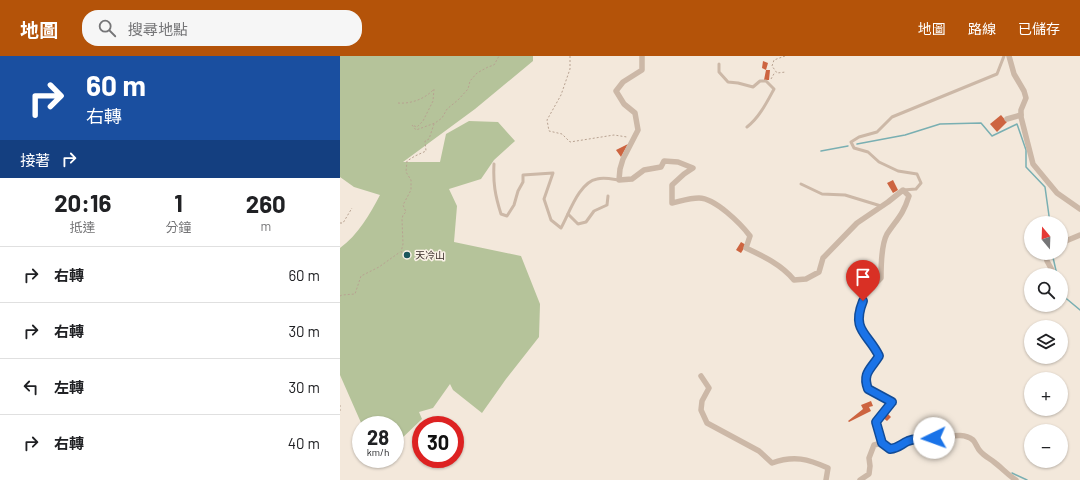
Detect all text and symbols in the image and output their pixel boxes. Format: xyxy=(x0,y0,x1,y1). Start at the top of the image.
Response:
search box xyxy=(82,10,362,46)
icon: search xyxy=(96,17,118,39)
text: 地圖 xyxy=(20,18,58,41)
text: 搜尋地點 xyxy=(128,20,188,38)
text: 地圖 xyxy=(918,20,946,37)
text: 路線 xyxy=(968,20,996,37)
text: 已儲存 xyxy=(1018,20,1060,37)
text: 60 m xyxy=(86,68,146,102)
icon: right xyxy=(20,72,72,124)
text: 右轉 xyxy=(86,105,122,127)
icon: right xyxy=(58,148,80,170)
text: 接著 xyxy=(20,151,50,169)
text: 20:16 xyxy=(54,188,111,217)
text: 1 xyxy=(174,188,183,217)
text: 260 xyxy=(246,189,286,218)
north arrow xyxy=(1024,216,1068,260)
map controls xyxy=(1024,216,1068,468)
text: m xyxy=(260,218,271,234)
text: 抵達 xyxy=(70,219,96,235)
text: 分鐘 xyxy=(166,219,192,235)
place label: 天冷山 xyxy=(415,249,445,261)
marker: 天冷山 xyxy=(402,250,412,260)
pin xyxy=(846,260,880,301)
icon: right xyxy=(20,264,42,286)
text: 右轉 xyxy=(54,266,84,284)
text: 60 m xyxy=(288,266,320,284)
icon: arrive xyxy=(852,266,874,288)
button: search xyxy=(1024,268,1068,312)
icon: right xyxy=(20,320,42,342)
button: layers xyxy=(1024,320,1068,364)
text: 右轉 xyxy=(54,322,84,340)
text: 30 m xyxy=(288,322,320,340)
button: + xyxy=(1024,372,1068,416)
icon: left xyxy=(20,376,42,398)
text: 左轉 xyxy=(54,378,84,396)
text: 30 m xyxy=(288,378,320,396)
speed limit sign: 30 xyxy=(412,416,464,468)
position arrow xyxy=(913,417,955,459)
button: − xyxy=(1024,424,1068,468)
text: 28 xyxy=(367,425,389,449)
icon: right xyxy=(20,432,42,454)
text: 右轉 xyxy=(54,434,84,452)
text: 40 m xyxy=(288,434,320,452)
text: km/h xyxy=(367,446,389,458)

